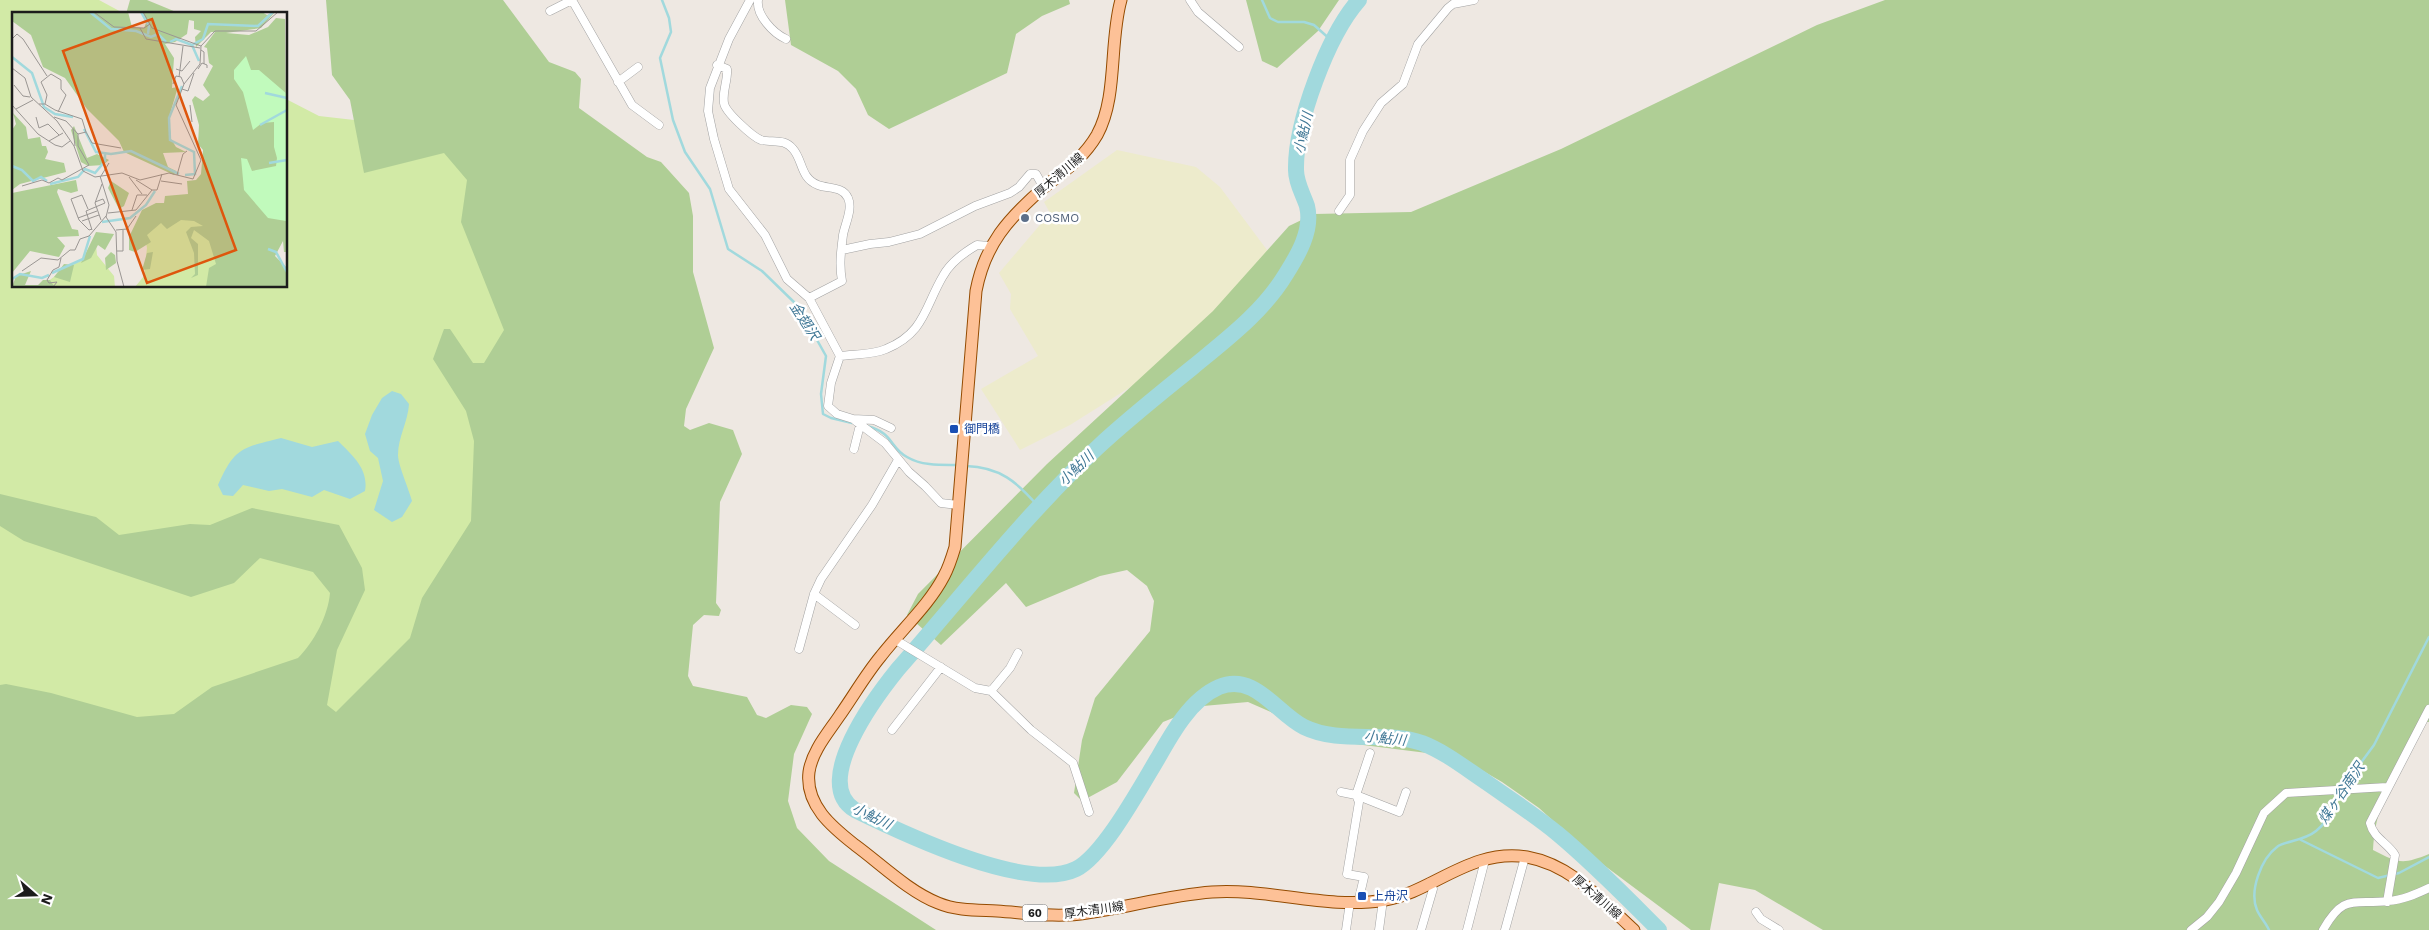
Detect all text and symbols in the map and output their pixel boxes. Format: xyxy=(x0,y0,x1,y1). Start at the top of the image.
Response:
inset map xyxy=(12,12,288,288)
water label: 小鮎川 xyxy=(1290,109,1316,155)
street label: 厚木清川線 xyxy=(1032,150,1086,200)
place label: COSMO xyxy=(1035,211,1079,225)
marker: COSMO xyxy=(1019,212,1031,224)
water label: 金翅沢 xyxy=(787,299,824,345)
place label: 御門橋 xyxy=(964,422,1000,436)
marker: 御門橋 xyxy=(948,423,960,435)
water label: 小鮎川 xyxy=(1055,446,1098,488)
water label: 小鮎川 xyxy=(1363,728,1409,748)
water label: 煤ヶ谷南沢 xyxy=(2315,758,2368,826)
water label: 小鮎川 xyxy=(850,800,896,833)
north arrow xyxy=(10,870,60,920)
street label: 厚木清川線 xyxy=(1570,872,1624,922)
place label: 上舟沢 xyxy=(1372,889,1408,903)
marker: 上舟沢 xyxy=(1356,890,1368,902)
text: N xyxy=(38,892,57,907)
street label: 厚木清川線 xyxy=(1063,899,1125,921)
road number: 60 xyxy=(1022,904,1048,921)

